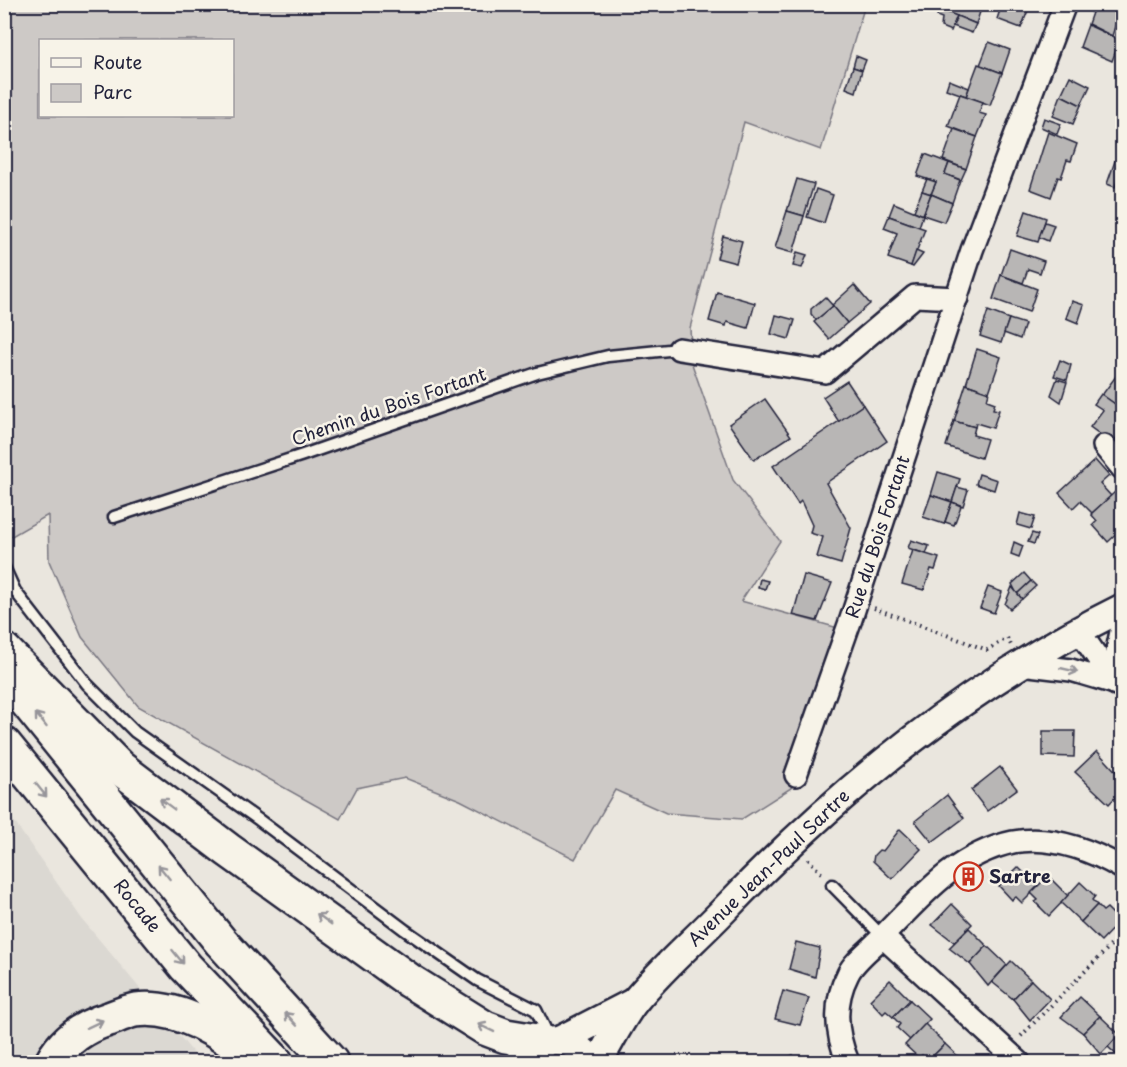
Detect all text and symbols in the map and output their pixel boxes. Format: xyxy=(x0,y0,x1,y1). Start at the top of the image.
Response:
legend xyxy=(39,39,234,117)
text: Route xyxy=(93,48,143,75)
text: Parc xyxy=(93,78,132,105)
street label: Chemin du Bois Fortant xyxy=(288,360,489,452)
street label: Rue du Bois Fortant xyxy=(838,452,916,621)
one-way arrow xyxy=(1058,665,1078,676)
one-way arrow xyxy=(34,713,47,729)
one-way arrow xyxy=(34,782,48,797)
street label: Avenue Jean-Paul Sartre xyxy=(681,782,855,952)
one-way arrow xyxy=(159,797,175,810)
building icon: Sartre xyxy=(952,861,984,893)
place label: Sartre xyxy=(989,862,1051,889)
one-way arrow xyxy=(158,864,171,880)
street label: Rocade xyxy=(108,872,168,938)
one-way arrow xyxy=(317,913,333,925)
one-way arrow xyxy=(172,949,185,965)
one-way arrow xyxy=(284,1012,298,1027)
one-way arrow xyxy=(85,1018,103,1030)
one-way arrow xyxy=(477,1021,495,1033)

